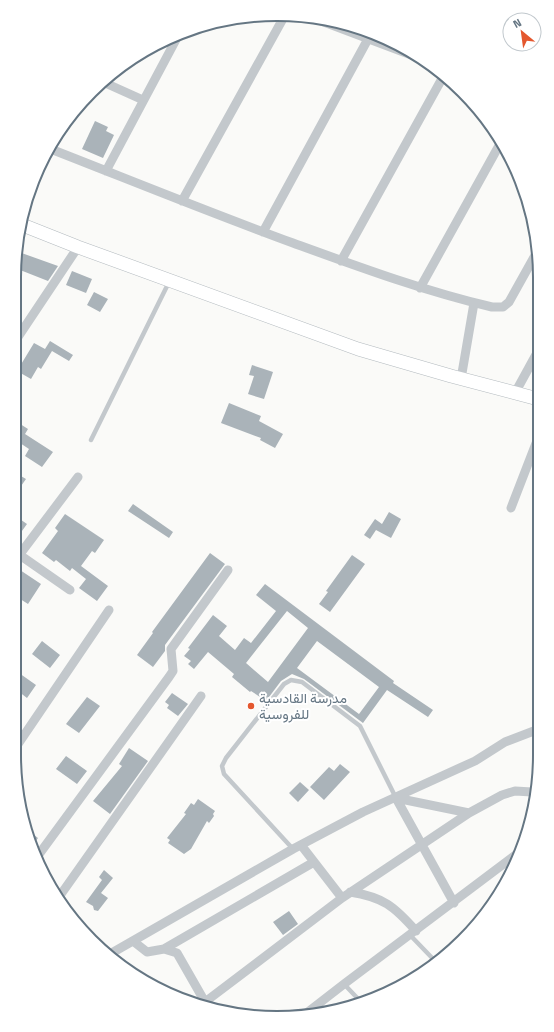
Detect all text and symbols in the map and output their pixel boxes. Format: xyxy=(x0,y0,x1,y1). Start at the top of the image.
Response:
north arrow xyxy=(502,12,542,52)
text: N xyxy=(510,14,524,32)
place label: مدرسة القادسية للفروسية xyxy=(259,687,347,724)
marker: مدرسة القادسية للفروسية xyxy=(246,701,256,711)

